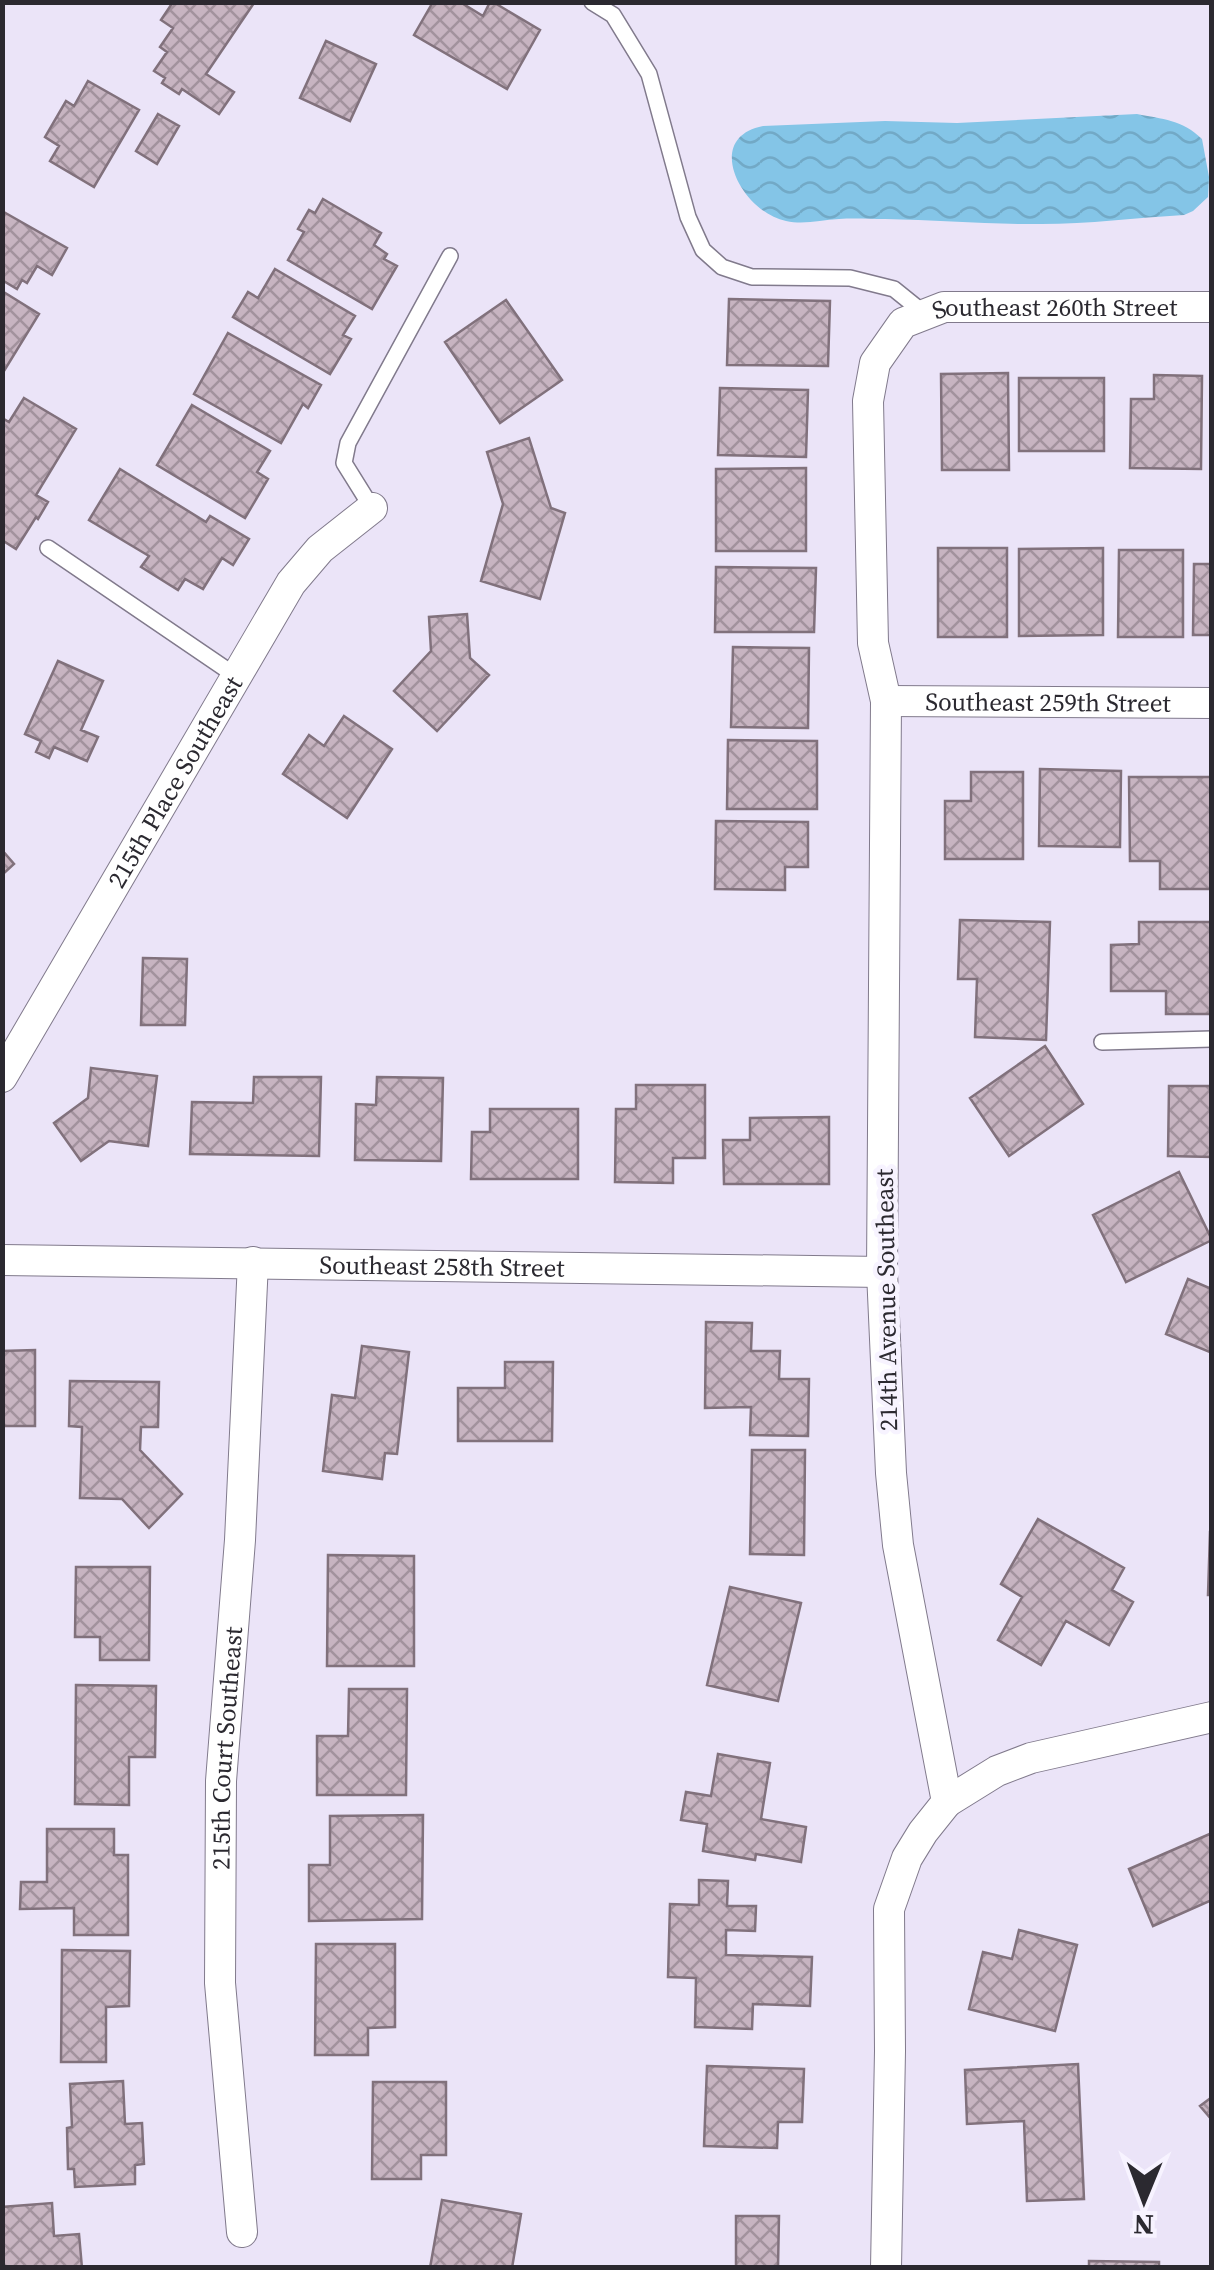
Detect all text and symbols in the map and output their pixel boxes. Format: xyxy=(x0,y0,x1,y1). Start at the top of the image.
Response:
street label: Southeast 260th Street xyxy=(927,290,1178,327)
street label: 215th Place Southeast xyxy=(99,669,250,894)
street label: Southeast 259th Street xyxy=(925,684,1172,720)
street label: 214th Avenue Southeast xyxy=(867,1168,905,1432)
street label: Southeast 258th Street xyxy=(319,1247,566,1285)
street label: 215th Court Southeast xyxy=(204,1624,250,1870)
north arrow xyxy=(1094,2150,1194,2250)
text: N xyxy=(1133,2206,1154,2244)

